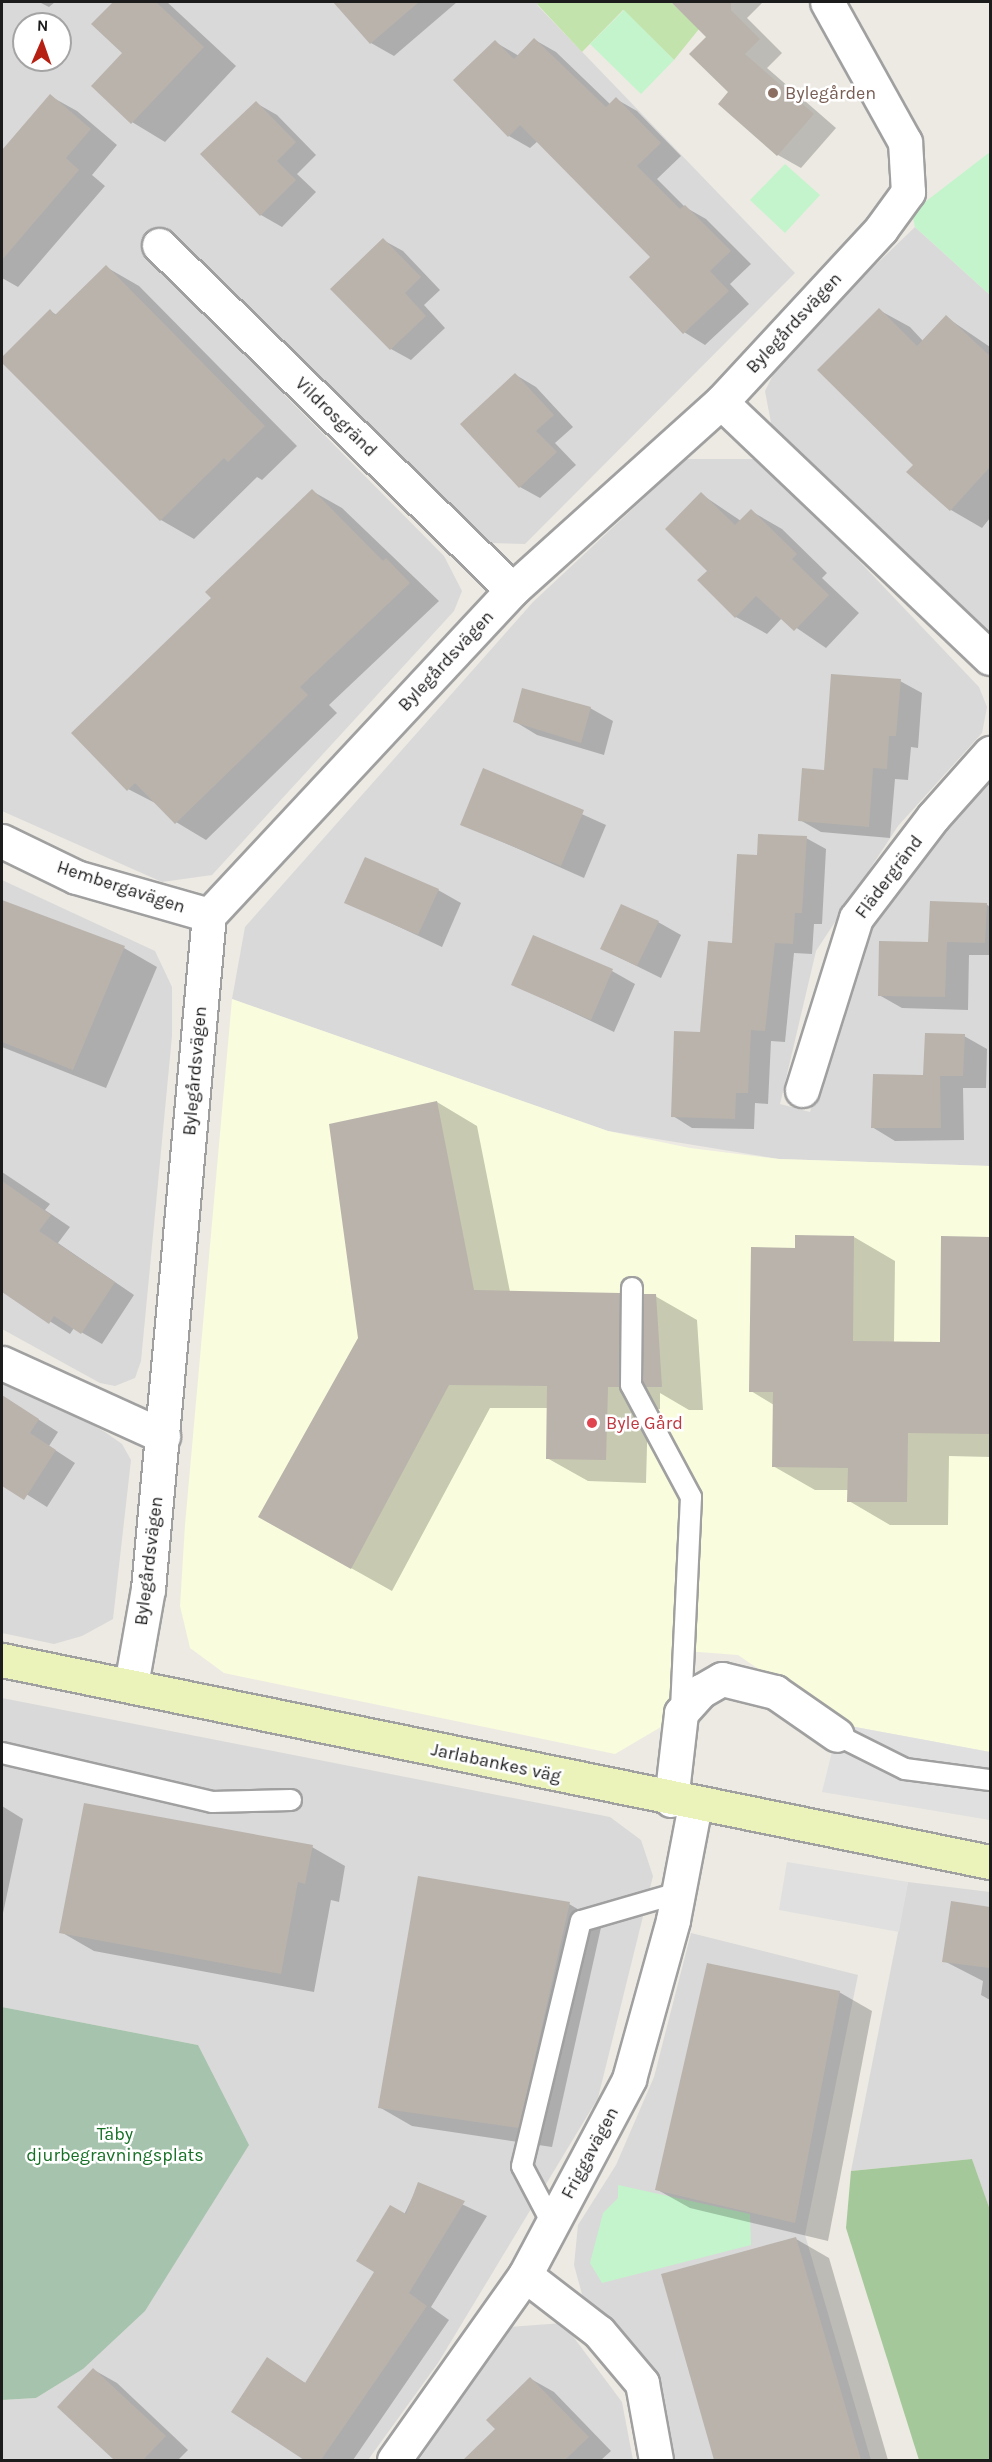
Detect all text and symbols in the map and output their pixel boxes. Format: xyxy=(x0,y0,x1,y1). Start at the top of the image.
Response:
north arrow xyxy=(12,12,72,72)
text: N xyxy=(36,16,49,35)
place label: Bylegården xyxy=(785,82,876,104)
marker: Bylegården xyxy=(766,86,780,100)
street label: Bylegårdsvägen xyxy=(742,268,846,378)
street label: Vildrosgränd xyxy=(291,373,381,461)
street label: Bylegårdsvägen xyxy=(394,606,498,716)
street label: Flädergränd xyxy=(851,831,927,923)
street label: Hembergavägen xyxy=(54,856,188,918)
street label: Bylegårdsvägen xyxy=(179,1005,211,1137)
place label: Byle Gård xyxy=(606,1412,683,1434)
marker: Byle Gård xyxy=(583,1414,601,1432)
street label: Bylegårdsvägen xyxy=(130,1495,168,1627)
street label: Jarlabankes väg xyxy=(429,1739,563,1787)
street label: Friggavägen xyxy=(557,2103,623,2203)
park label: Täby djurbegravningsplats xyxy=(26,2124,204,2166)

